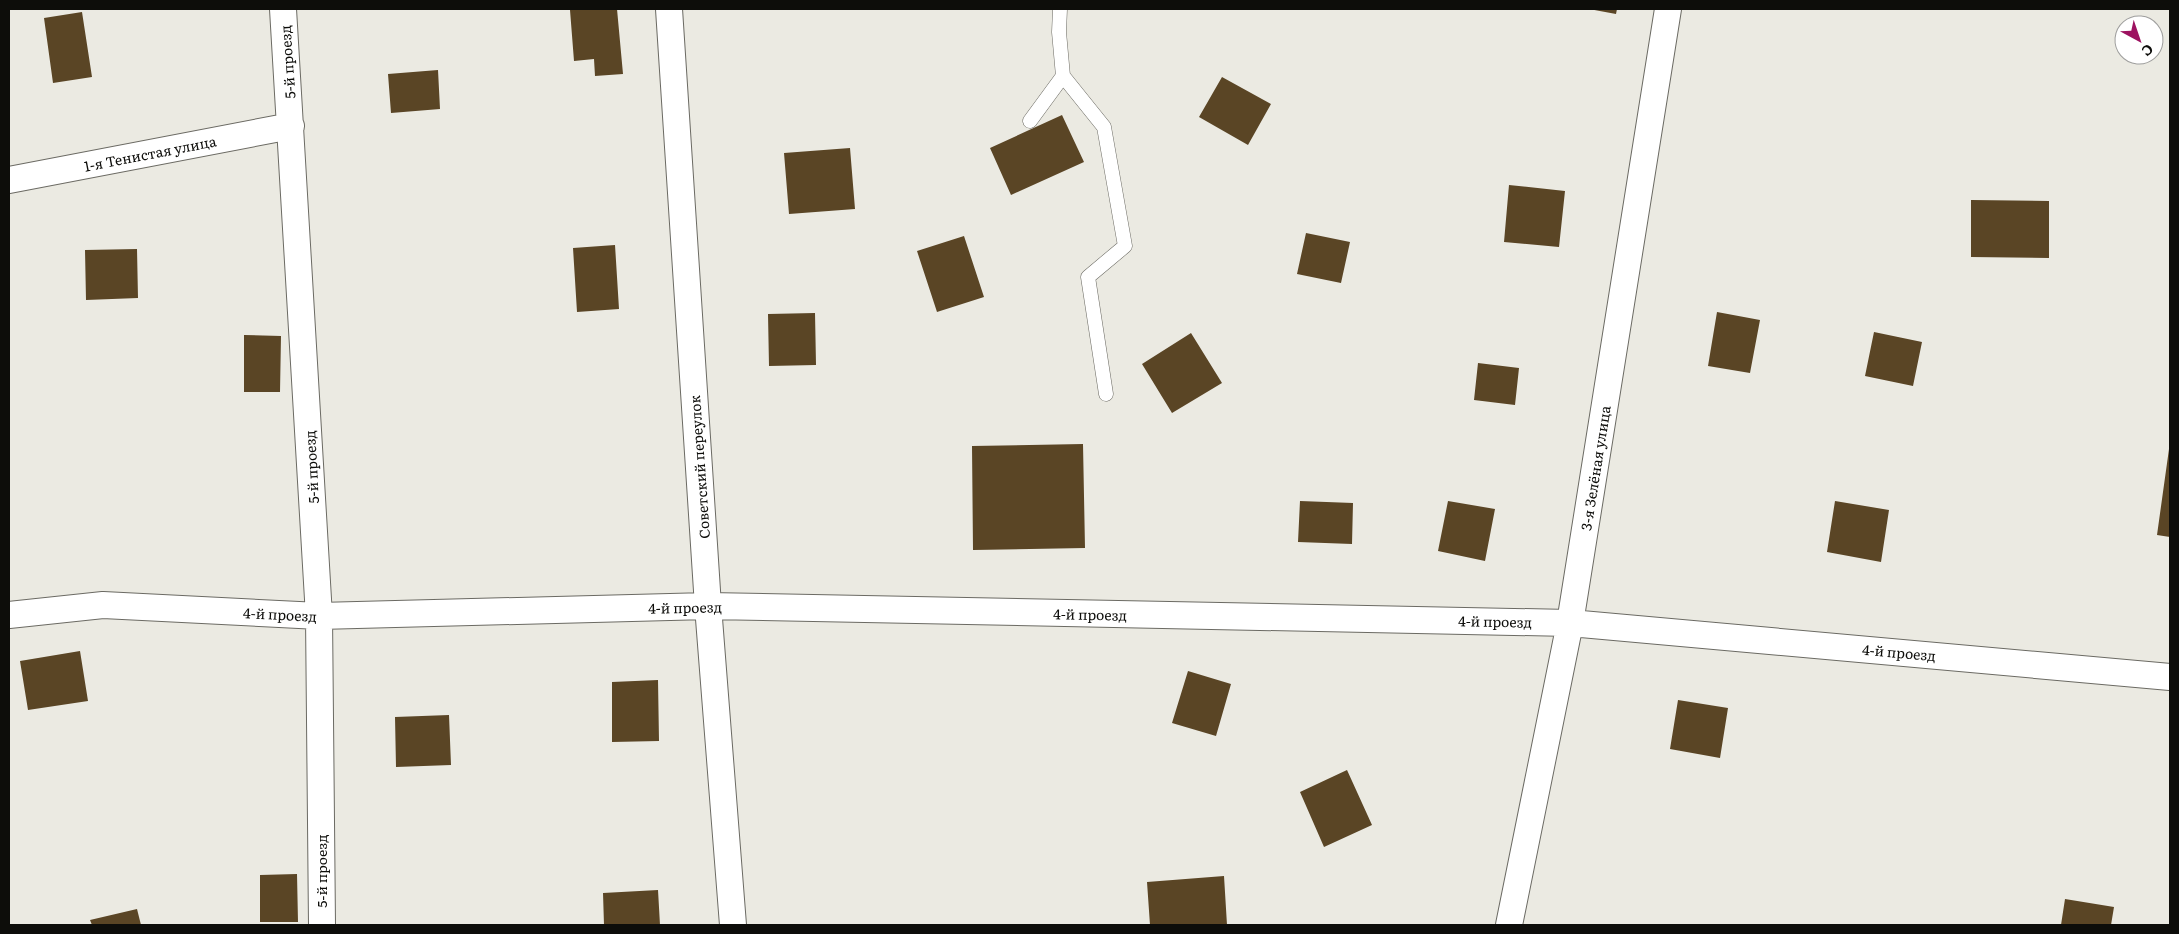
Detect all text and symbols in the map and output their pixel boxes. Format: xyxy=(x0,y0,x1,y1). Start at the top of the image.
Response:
north arrow xyxy=(2114,15,2164,65)
street label: 5-й проезд xyxy=(274,25,300,99)
text: С xyxy=(2138,40,2158,62)
street label: 1-я Тенистая улица xyxy=(82,130,218,176)
street label: Советский переулок xyxy=(684,394,714,539)
street label: 3-я Зелёная улица xyxy=(1575,404,1615,532)
street label: 5-й проезд xyxy=(299,430,323,504)
street label: 4-й проезд xyxy=(648,596,722,618)
street label: 4-й проезд xyxy=(243,602,317,626)
street label: 4-й проезд xyxy=(1053,603,1127,625)
street label: 4-й проезд xyxy=(1458,610,1532,632)
street label: 4-й проезд xyxy=(1861,639,1937,665)
street label: 5-й проезд xyxy=(311,834,331,908)

